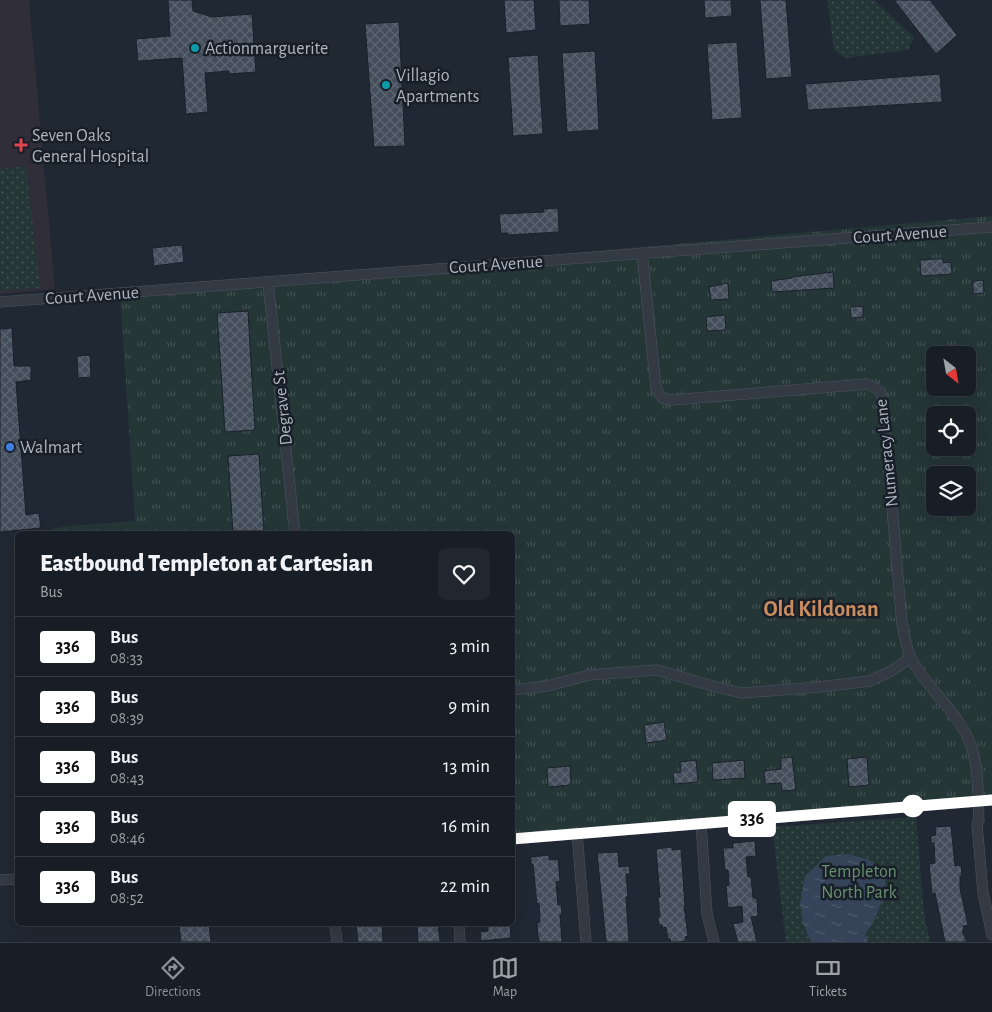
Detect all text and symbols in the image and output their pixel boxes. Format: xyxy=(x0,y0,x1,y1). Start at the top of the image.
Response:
place label: Actionmarguerite xyxy=(205,40,328,58)
marker: Actionmarguerite xyxy=(189,42,201,54)
place label: Villagio Apartments xyxy=(396,67,479,106)
marker: Villagio Apartments xyxy=(380,79,392,91)
place label: Seven Oaks General Hospital xyxy=(32,127,149,166)
marker: Seven Oaks General Hospital xyxy=(14,138,28,152)
street label: Court Avenue xyxy=(853,223,948,247)
street label: Court Avenue xyxy=(449,253,544,277)
street label: Court Avenue xyxy=(45,284,140,308)
north arrow xyxy=(926,346,976,396)
map controls xyxy=(926,346,976,516)
street label: Degrave St xyxy=(270,369,296,446)
street label: Numeracy Lane xyxy=(872,398,902,508)
button: locate xyxy=(926,406,976,456)
place label: Walmart xyxy=(20,439,82,457)
marker: Walmart xyxy=(4,441,16,453)
button: layers xyxy=(926,466,976,516)
button: heart xyxy=(438,548,490,600)
text: Eastbound Templeton at Cartesian xyxy=(40,552,373,576)
text: Bus xyxy=(40,584,63,600)
district label: Old Kildonan xyxy=(763,598,879,620)
text: Bus xyxy=(110,628,138,647)
text: 3 min xyxy=(449,637,490,656)
text: 336 xyxy=(55,638,80,656)
text: 08:33 xyxy=(110,650,143,666)
text: Bus xyxy=(110,688,138,707)
text: 9 min xyxy=(448,697,490,716)
text: 336 xyxy=(55,698,80,716)
text: 08:39 xyxy=(110,710,144,726)
text: Bus xyxy=(110,748,138,767)
text: 13 min xyxy=(443,757,490,776)
text: 336 xyxy=(55,758,80,776)
text: 08:43 xyxy=(110,770,144,786)
unlabelled marker xyxy=(902,795,924,817)
line badge: 336 xyxy=(723,803,781,835)
text: Bus xyxy=(110,808,138,827)
text: 336 xyxy=(740,810,764,828)
text: 16 min xyxy=(442,817,490,836)
text: 336 xyxy=(55,818,80,836)
text: 08:46 xyxy=(110,830,145,846)
park label: Templeton North Park xyxy=(821,863,898,902)
text: Bus xyxy=(110,868,138,887)
text: 22 min xyxy=(440,877,490,896)
text: 336 xyxy=(55,878,80,896)
text: 08:52 xyxy=(110,890,144,906)
tab: Directions xyxy=(145,954,201,1001)
tab: Map xyxy=(491,954,519,1001)
tab: Tickets xyxy=(809,954,847,1001)

